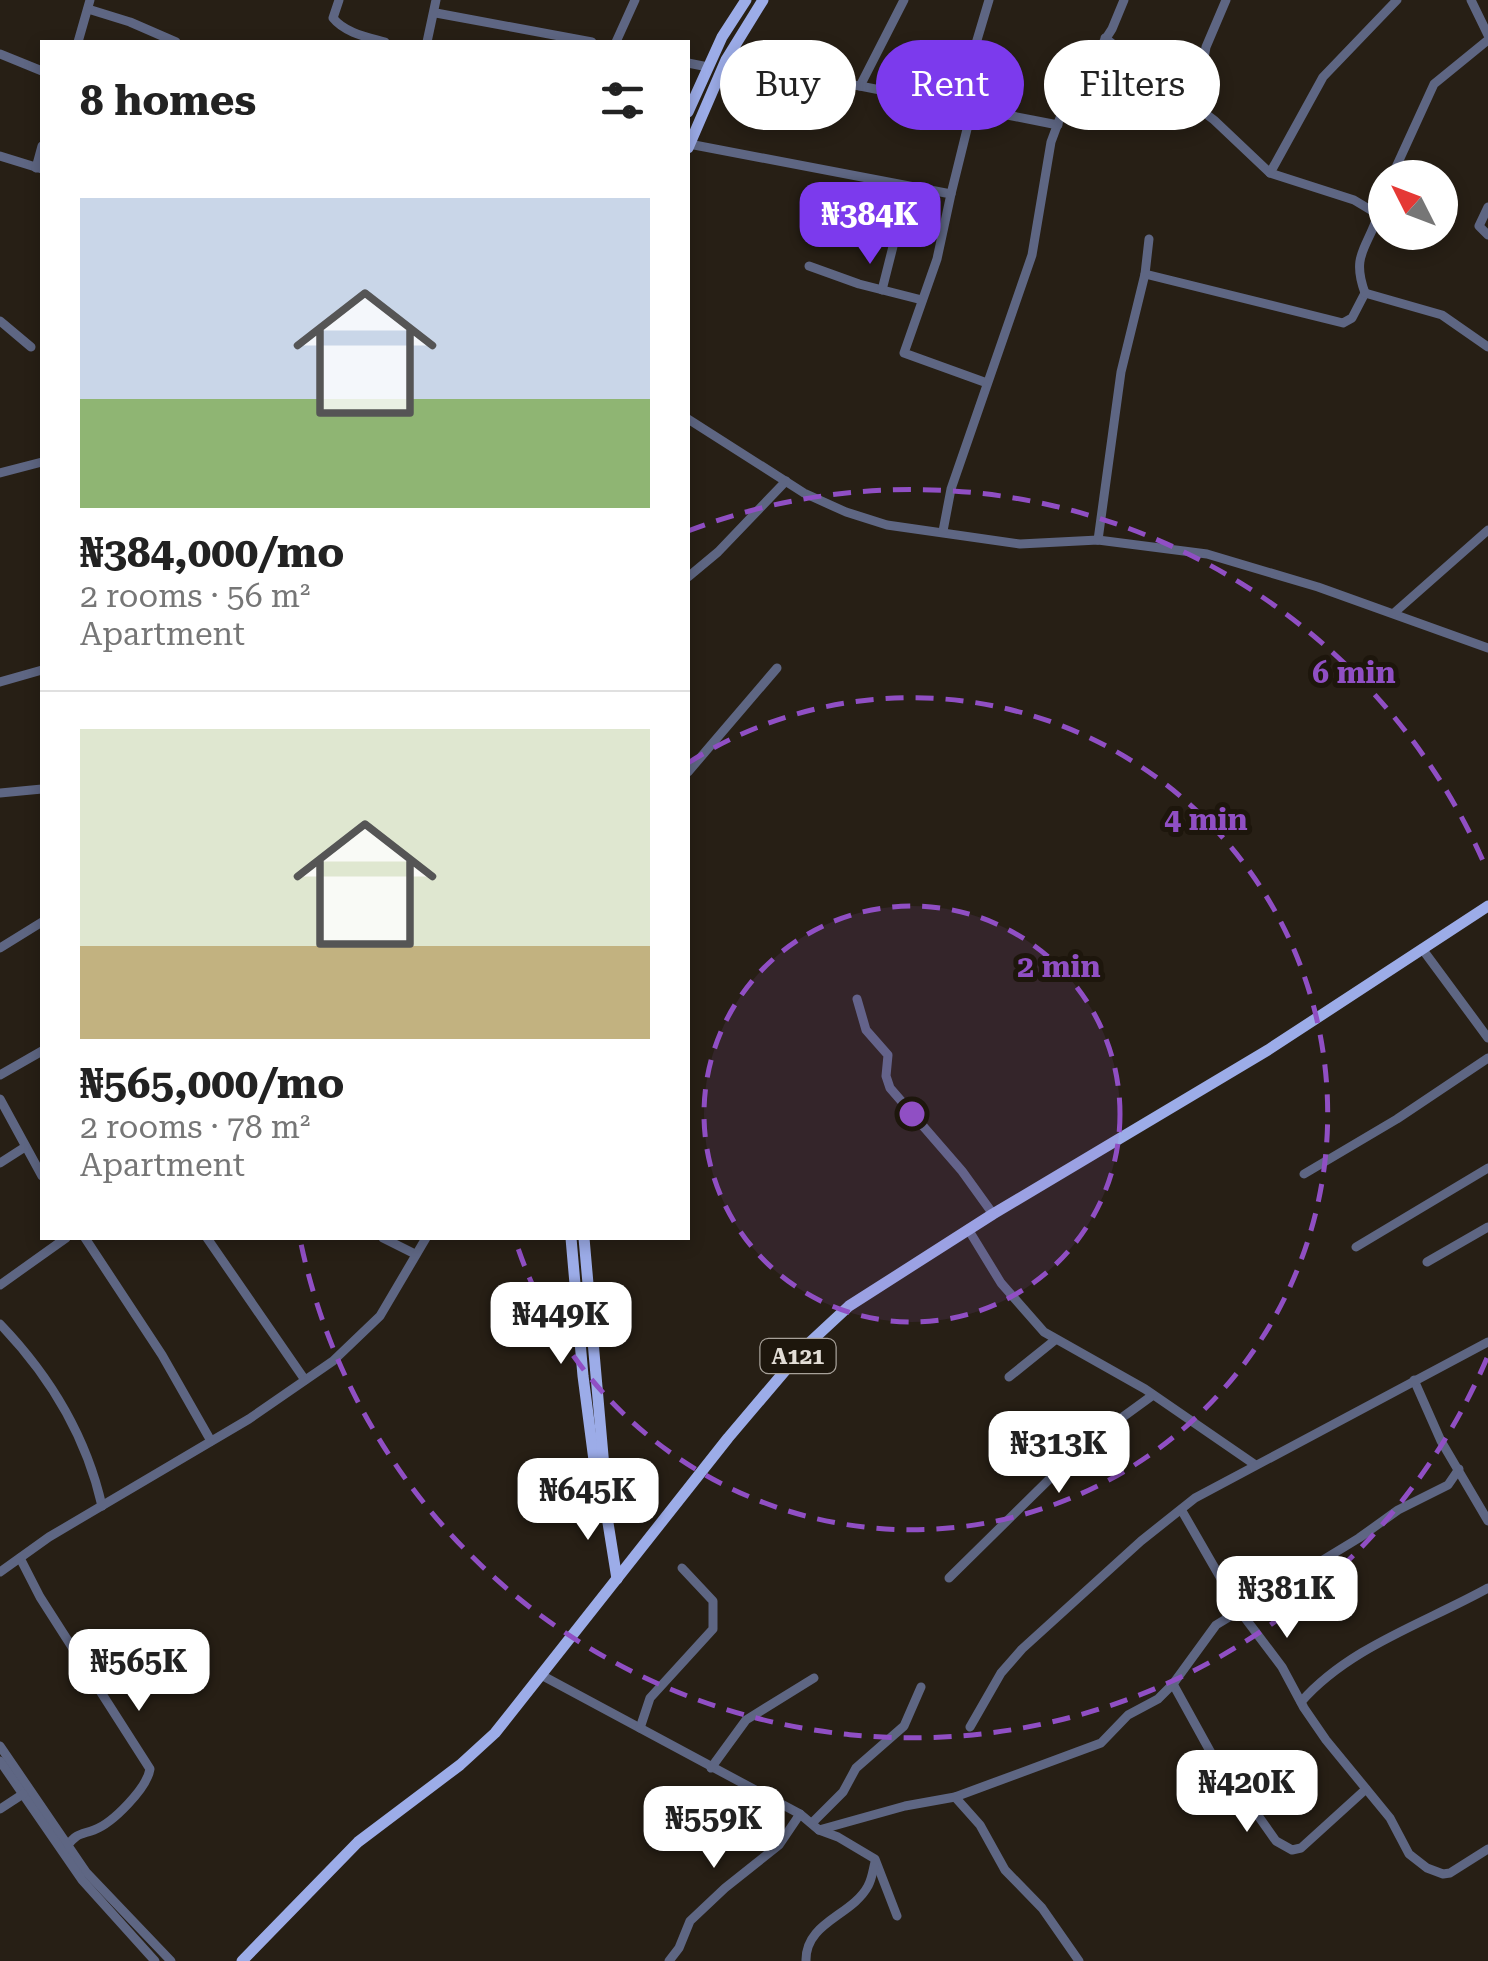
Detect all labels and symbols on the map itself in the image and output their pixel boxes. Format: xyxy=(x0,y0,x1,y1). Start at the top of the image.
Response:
north arrow xyxy=(1368,160,1458,250)
pin: ₦384K xyxy=(800,182,940,267)
text: 6 min xyxy=(1312,655,1396,690)
text: 4 min xyxy=(1164,802,1248,837)
text: 2 min xyxy=(1017,949,1101,984)
centre of rings xyxy=(894,1096,930,1132)
pin: ₦449K xyxy=(491,1282,631,1367)
road number: A121 xyxy=(760,1339,836,1373)
pin: ₦313K xyxy=(989,1411,1129,1496)
pin: ₦645K xyxy=(518,1458,658,1543)
pin: ₦381K xyxy=(1217,1556,1357,1641)
pin: ₦565K xyxy=(69,1629,209,1714)
pin: ₦420K xyxy=(1177,1750,1317,1835)
pin: ₦559K xyxy=(644,1786,784,1871)

